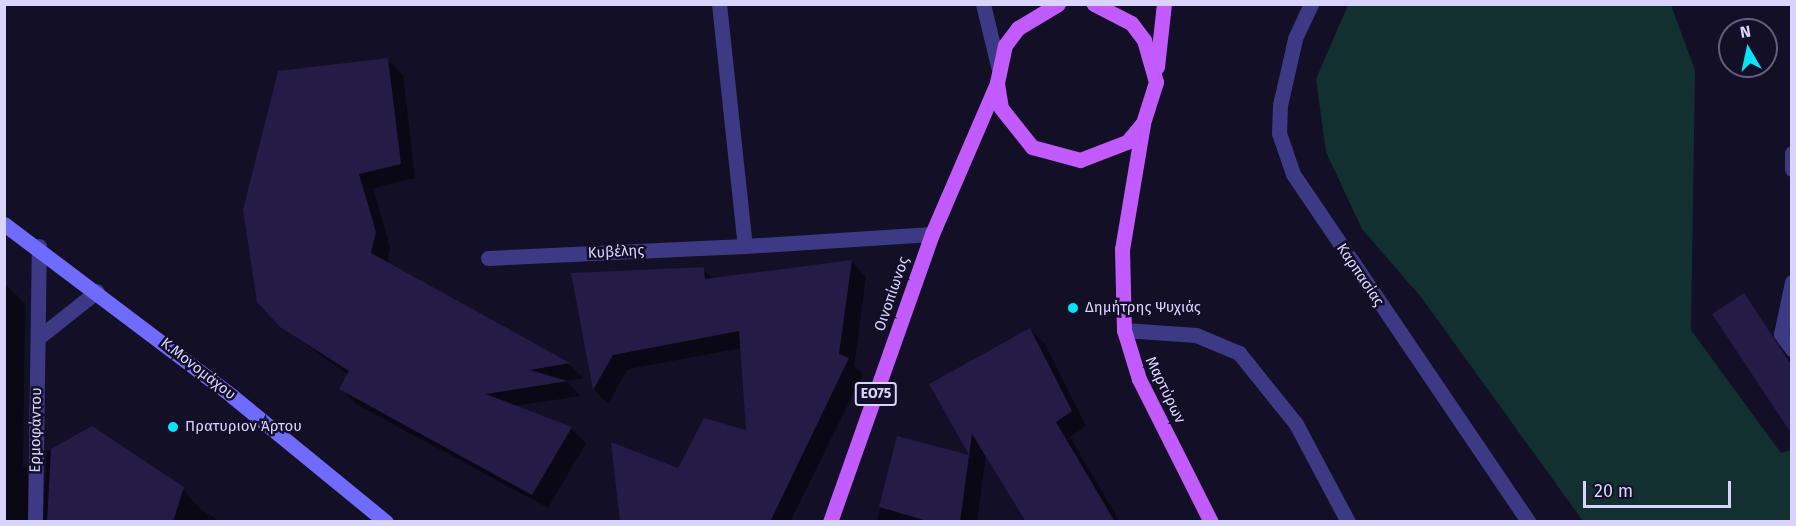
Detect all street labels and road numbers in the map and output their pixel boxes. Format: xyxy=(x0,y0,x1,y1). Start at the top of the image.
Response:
street label: Καρπασίας xyxy=(1332,240,1388,310)
street label: Κυβέλης xyxy=(587,242,645,262)
street label: Οινοπίωνος xyxy=(871,254,913,334)
street label: Κ.Μονομάχου xyxy=(157,334,239,404)
street label: Μαρτύρων xyxy=(1141,354,1189,426)
road number: ΕΟ75 xyxy=(854,383,898,405)
street label: Ερμοφάντου xyxy=(26,387,46,473)

